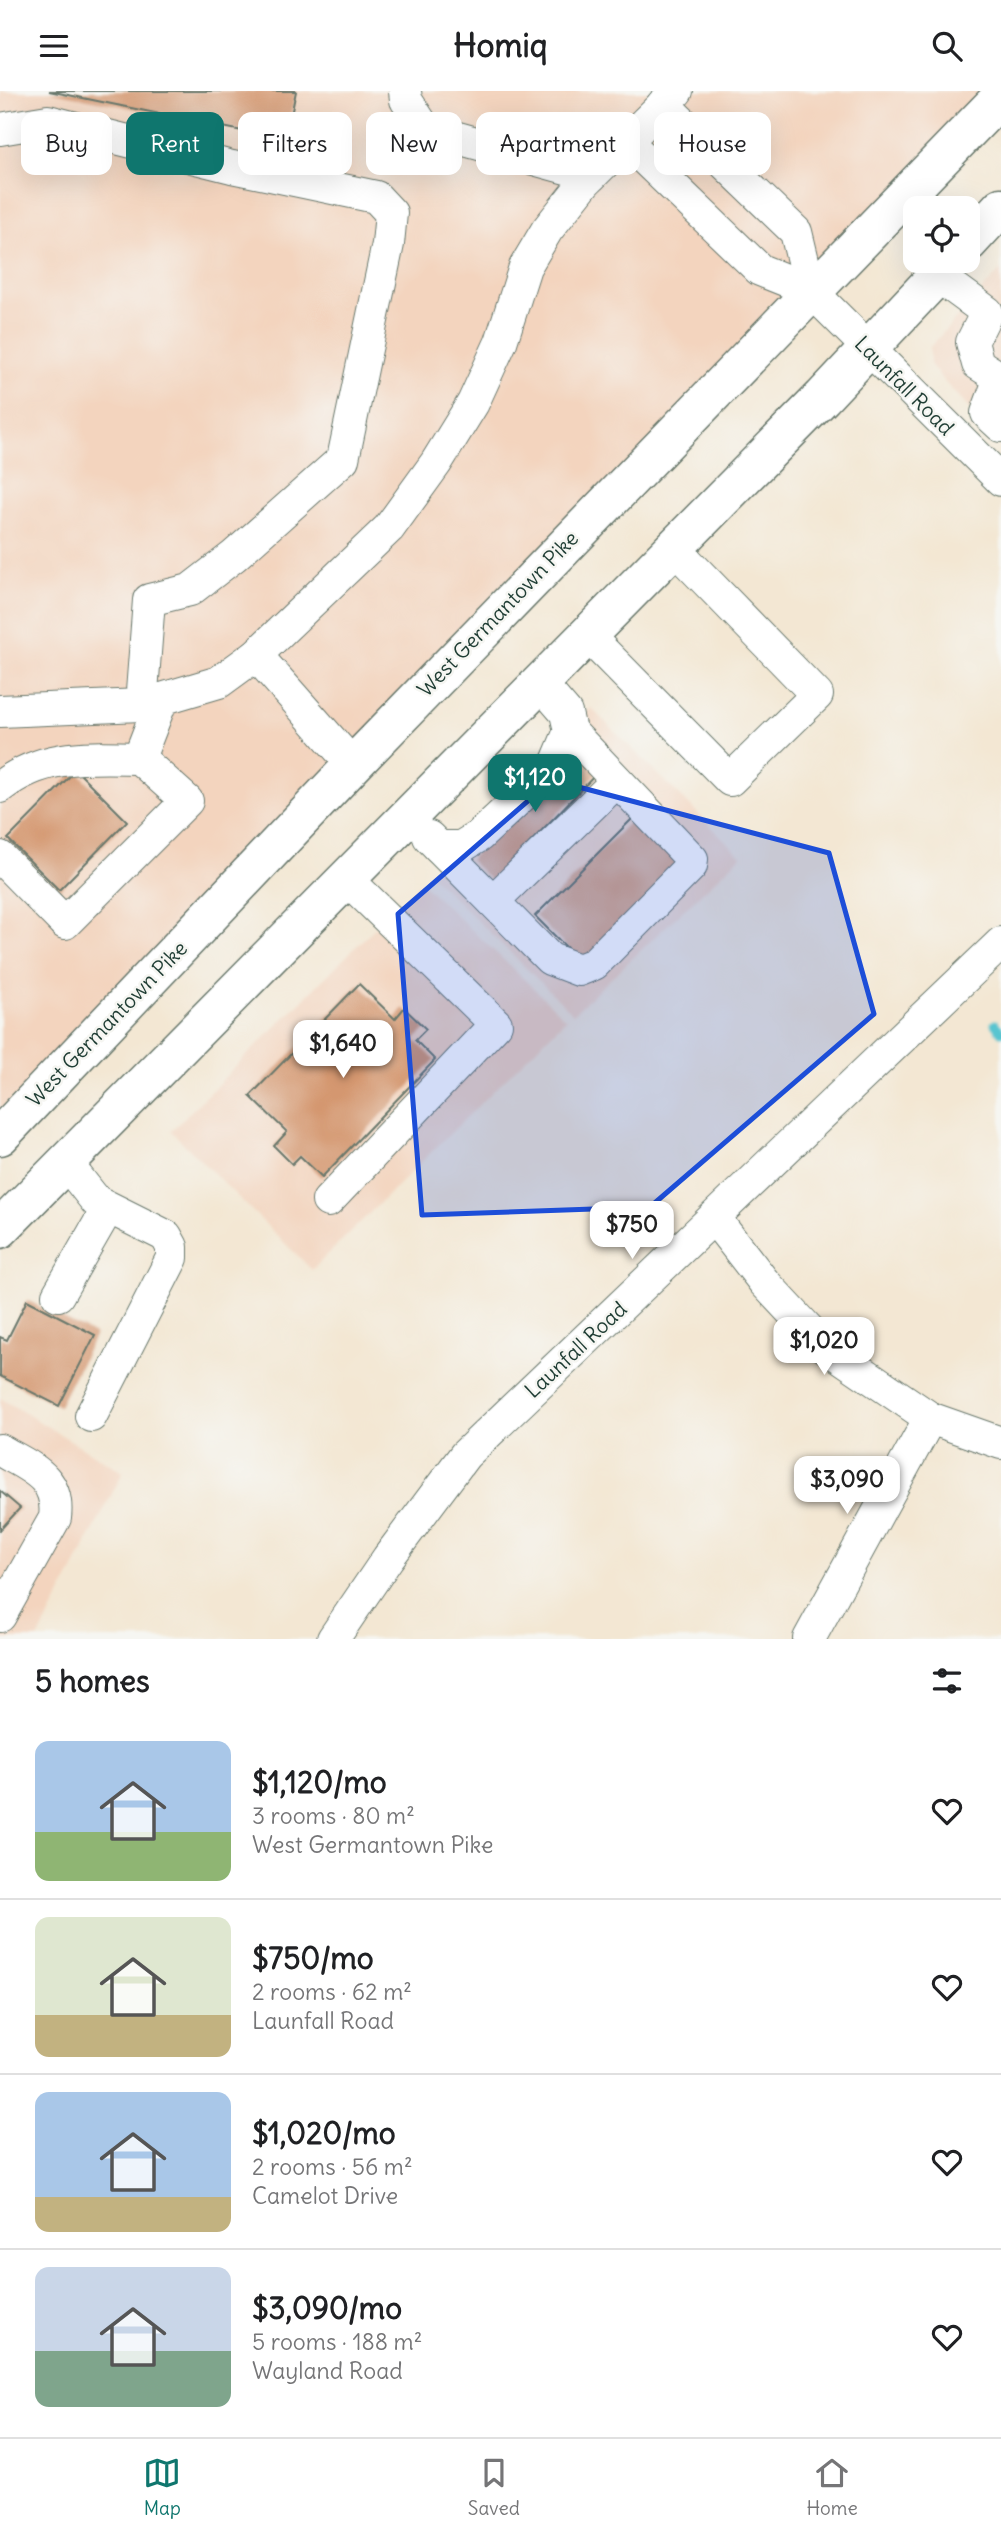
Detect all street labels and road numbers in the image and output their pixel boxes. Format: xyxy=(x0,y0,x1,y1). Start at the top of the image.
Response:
street label: Launfall Road xyxy=(849,330,960,441)
street label: West Germantown Pike xyxy=(411,525,584,702)
street label: West Germantown Pike xyxy=(20,935,193,1112)
street label: Launfall Road xyxy=(519,1296,632,1404)

